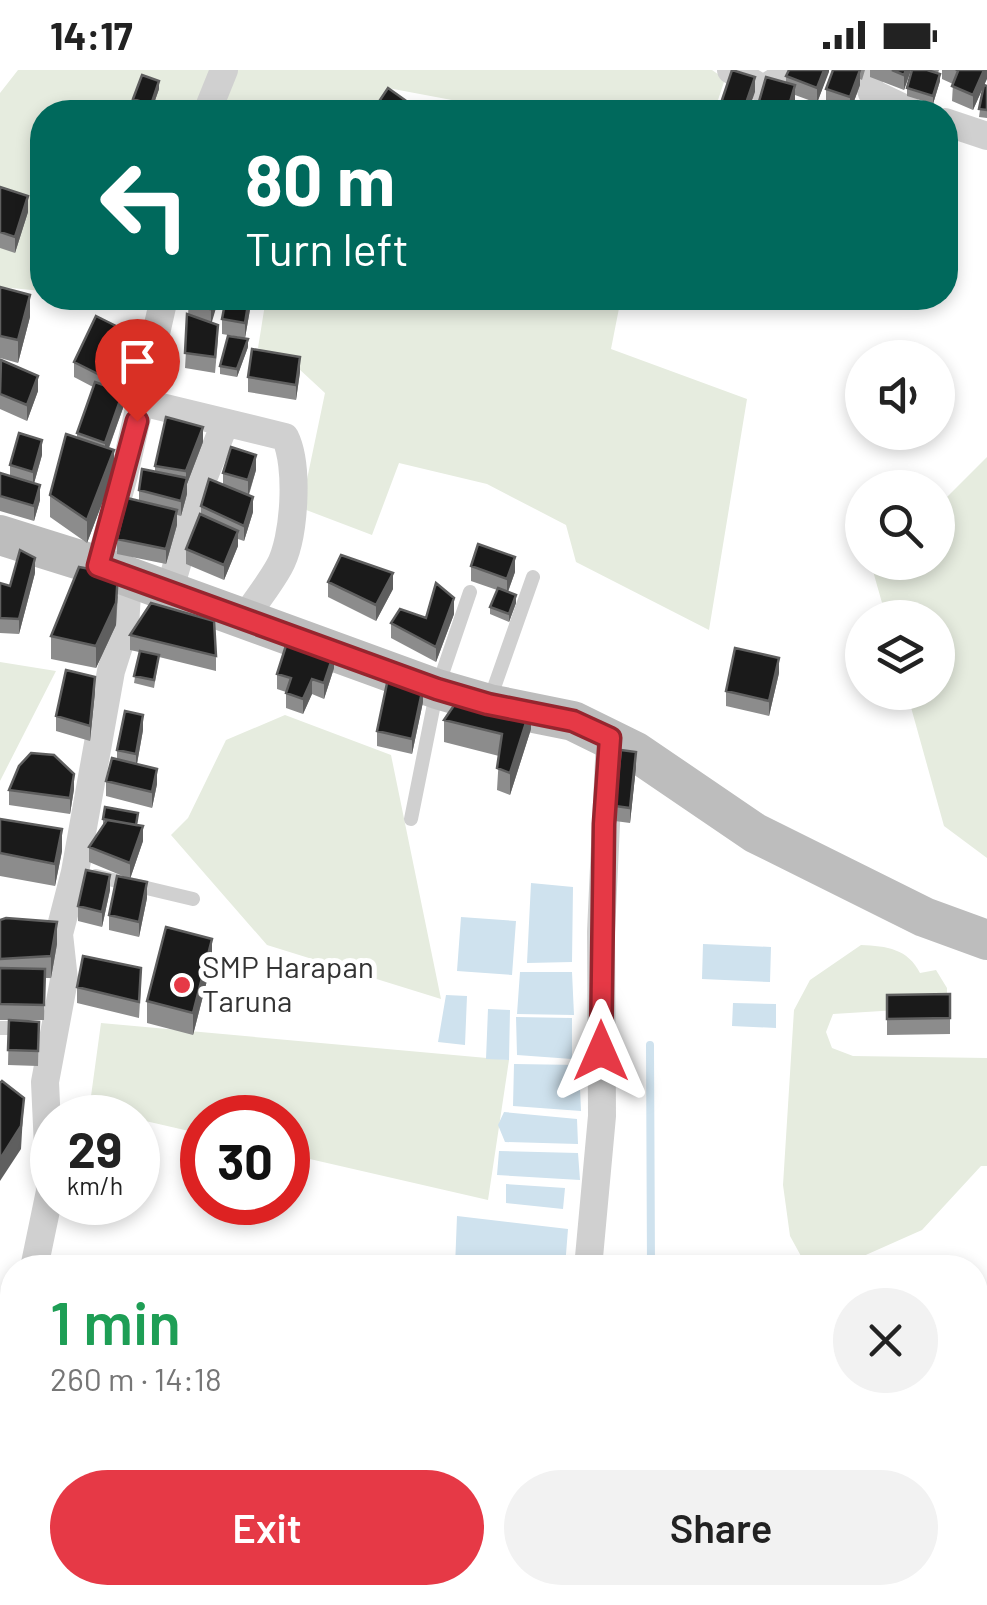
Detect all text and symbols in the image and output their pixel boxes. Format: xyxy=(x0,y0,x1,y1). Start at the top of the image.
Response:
text: 14:17 xyxy=(50,12,133,58)
text: 80 m xyxy=(245,136,395,220)
icon: left xyxy=(80,140,210,270)
text: Turn left xyxy=(245,221,409,275)
pin xyxy=(95,319,180,422)
icon: arrive xyxy=(110,334,165,389)
map controls xyxy=(845,340,955,710)
button: sound xyxy=(845,340,955,450)
button: search xyxy=(845,470,955,580)
button: layers xyxy=(845,600,955,710)
place label: SMP Harapan Taruna xyxy=(202,948,374,1018)
marker: SMP Harapan Taruna xyxy=(171,974,193,996)
position arrow xyxy=(549,999,653,1103)
speed limit sign: 30 xyxy=(180,1095,310,1225)
text: 29 xyxy=(68,1118,122,1178)
text: km/h xyxy=(67,1170,123,1200)
text: 1 min xyxy=(50,1285,181,1357)
button: close xyxy=(833,1288,938,1393)
text: 260 m · 14:18 xyxy=(50,1359,222,1397)
button: Exit xyxy=(50,1470,484,1585)
button: Share xyxy=(504,1470,938,1585)

